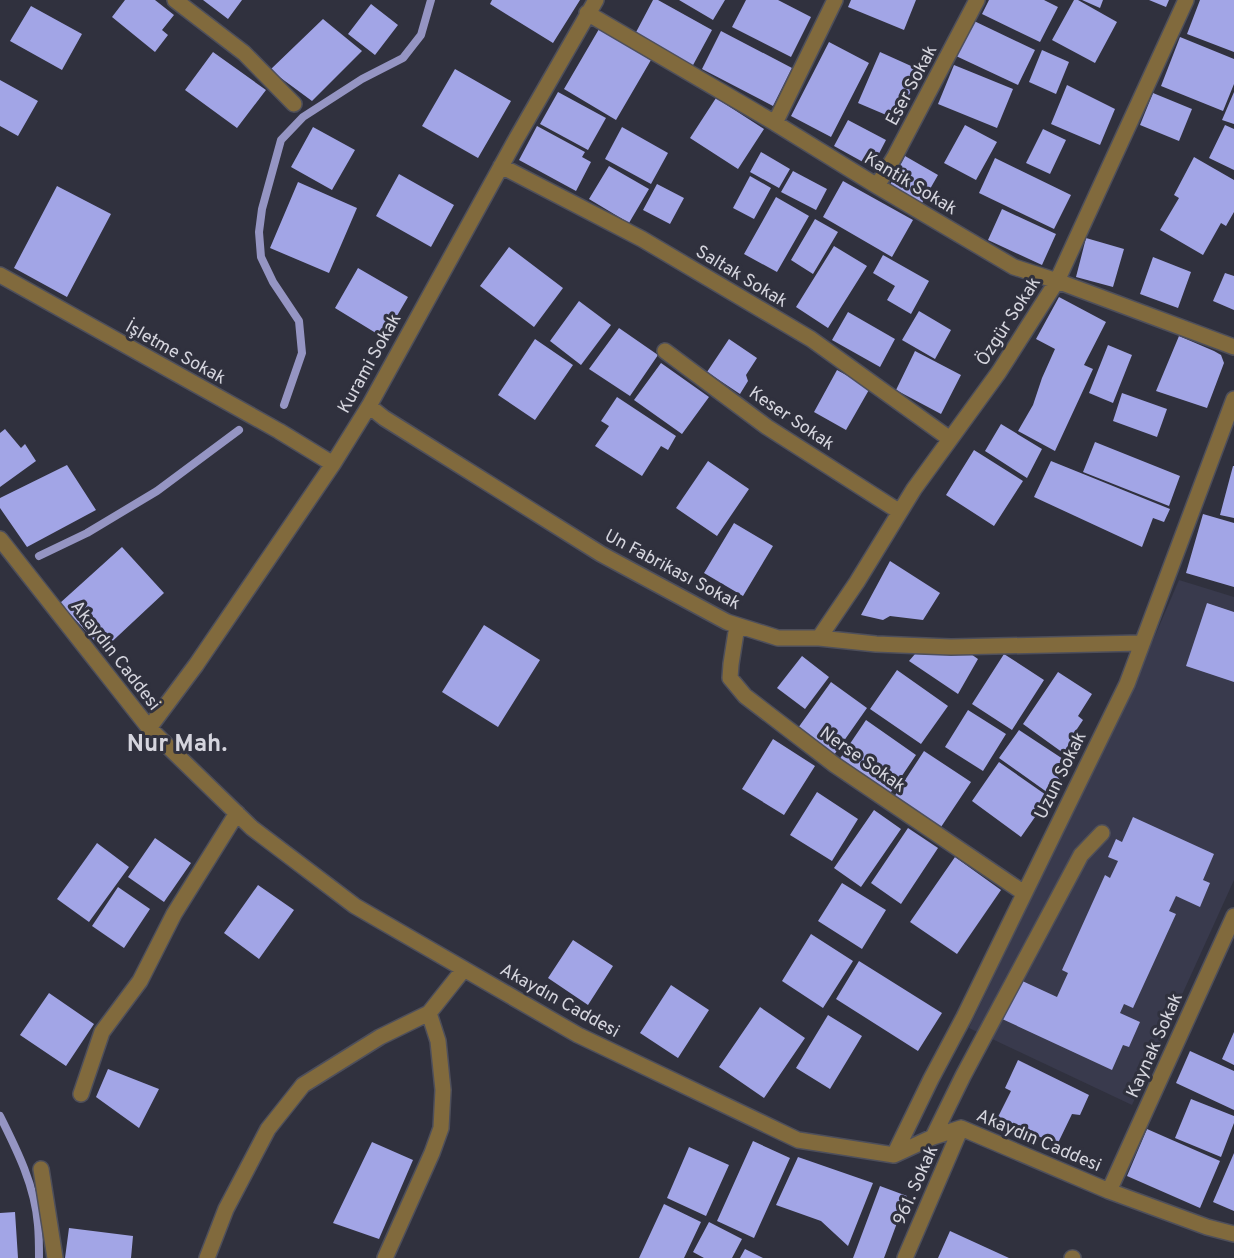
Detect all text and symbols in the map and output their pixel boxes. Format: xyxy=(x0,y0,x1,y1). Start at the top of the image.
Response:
street label: Eser Sokak xyxy=(881,41,943,130)
street label: Kantik Sokak xyxy=(859,147,961,221)
street label: Saltak Sokak xyxy=(691,241,792,314)
street label: Özgür Sokak xyxy=(970,272,1047,371)
street label: Kurami Sokak xyxy=(333,310,407,418)
street label: İşletme Sokak xyxy=(121,314,231,390)
street label: Keser Sokak xyxy=(744,382,839,456)
street label: Un Fabrikası Sokak xyxy=(600,525,744,616)
street label: Akaydın Caddesi xyxy=(65,596,165,716)
street label: Nerse Sokak xyxy=(814,722,910,798)
street label: Uzun Sokak xyxy=(1030,728,1092,823)
district label: Nur Mah. xyxy=(127,730,227,760)
street label: Akaydın Caddesi xyxy=(495,959,623,1044)
street label: Kaynak Sokak xyxy=(1122,989,1189,1102)
street label: Akaydın Caddesi xyxy=(972,1105,1104,1178)
street label: 961. Sokak xyxy=(889,1142,944,1229)

